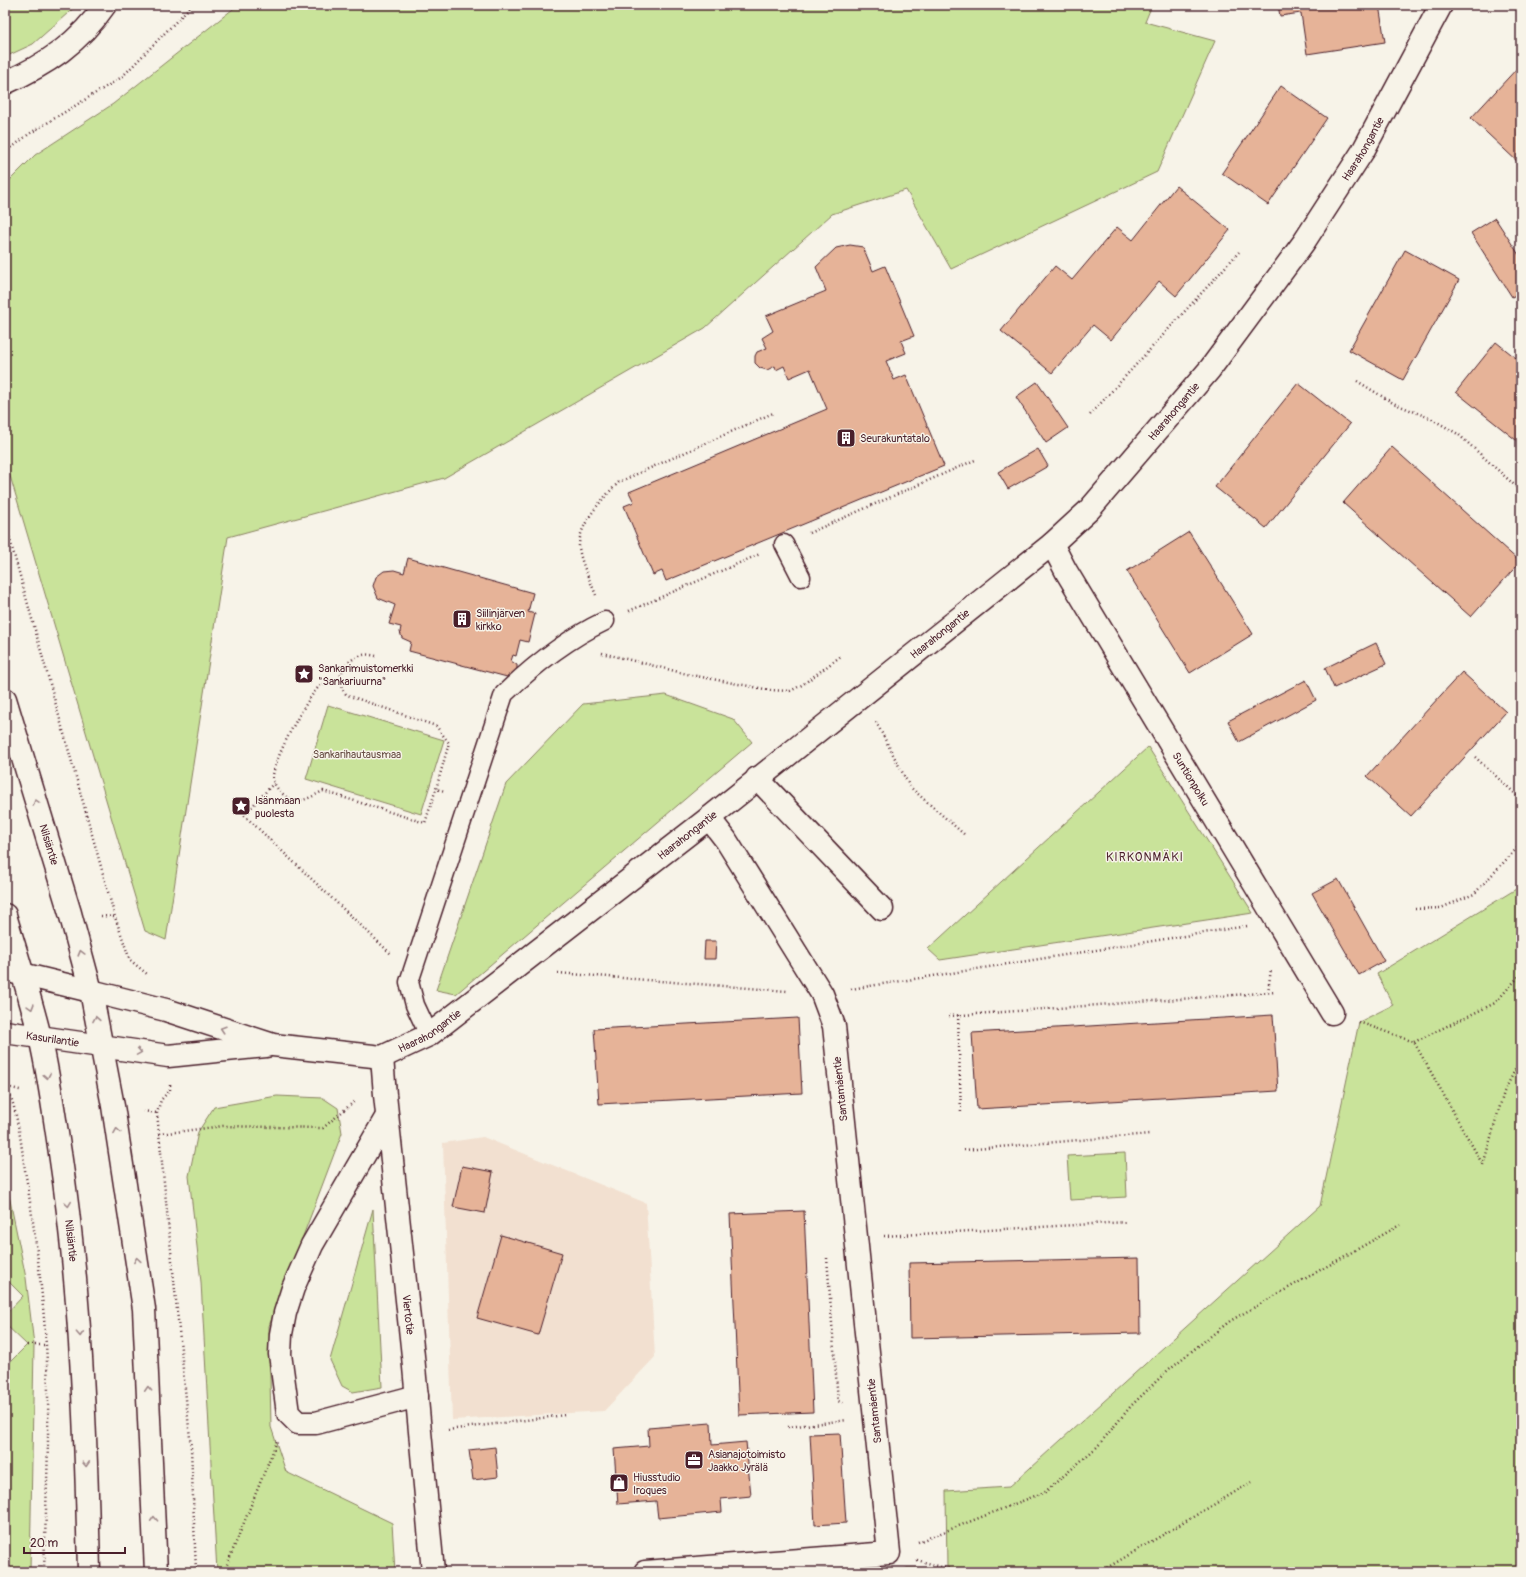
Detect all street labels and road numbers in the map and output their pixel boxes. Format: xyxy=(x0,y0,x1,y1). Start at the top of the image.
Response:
street label: Haarahongantie xyxy=(1339,114,1387,183)
street label: Haarahongantie xyxy=(1146,380,1203,443)
street label: Haarahongantie xyxy=(908,606,973,662)
street label: Suntionpolku xyxy=(1170,750,1212,808)
street label: Haarahongantie xyxy=(655,808,720,863)
street label: Nilsiäntie xyxy=(36,823,61,867)
street label: Haarahongantie xyxy=(396,1006,464,1056)
street label: Kasurilantie xyxy=(25,1029,80,1050)
street label: Santamäentie xyxy=(831,1055,850,1122)
street label: Nilsiäntie xyxy=(62,1219,79,1263)
street label: Viertotie xyxy=(399,1294,417,1336)
street label: Santamäentie xyxy=(865,1377,884,1444)

